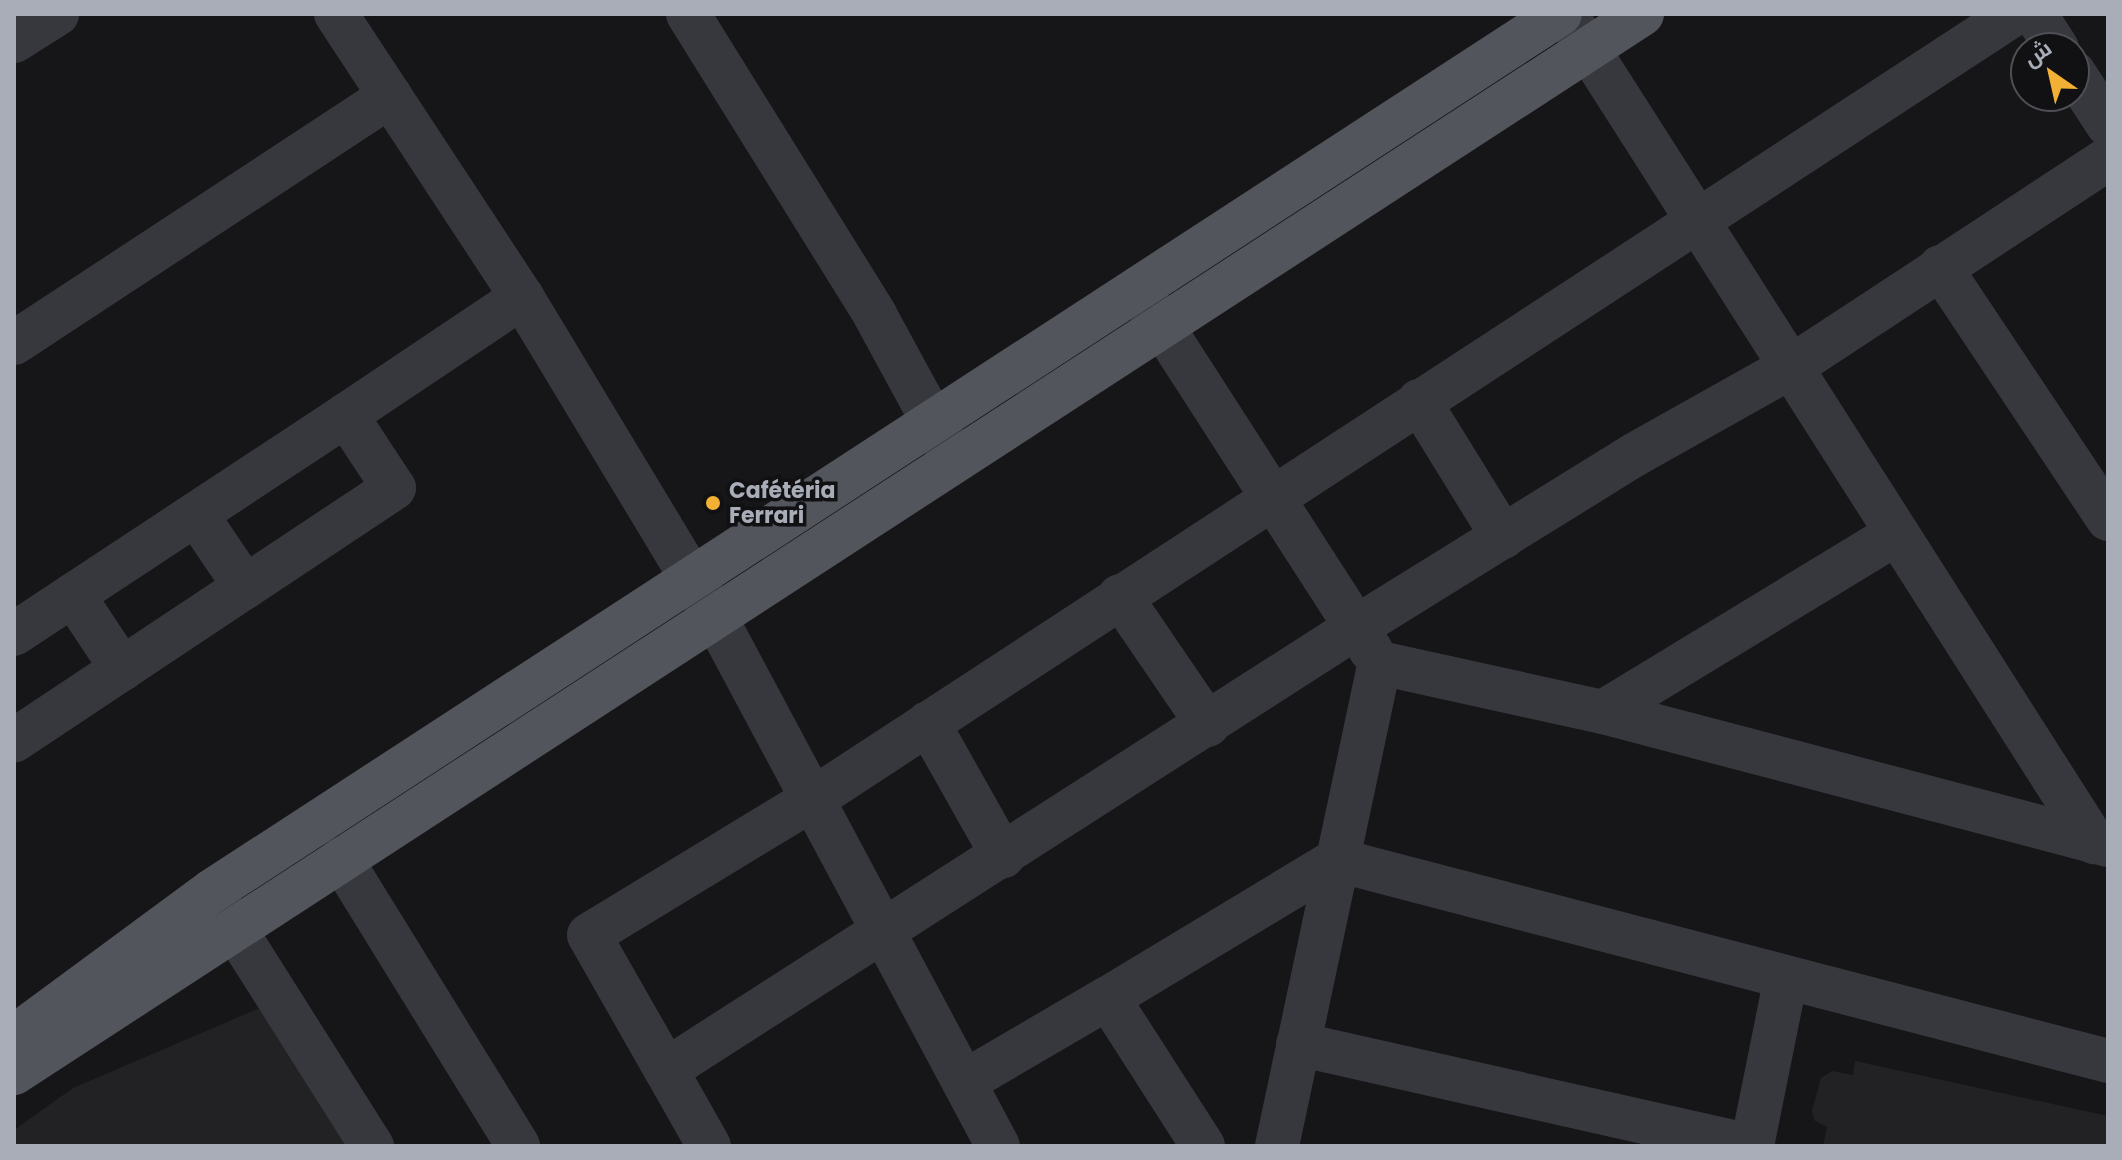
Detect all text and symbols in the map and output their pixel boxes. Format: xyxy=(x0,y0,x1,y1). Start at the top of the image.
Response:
north arrow xyxy=(2010,32,2090,112)
text: ش xyxy=(2017,33,2058,74)
place label: Cafétéria Ferrari xyxy=(729,477,836,528)
marker: Cafétéria Ferrari xyxy=(704,494,722,512)

